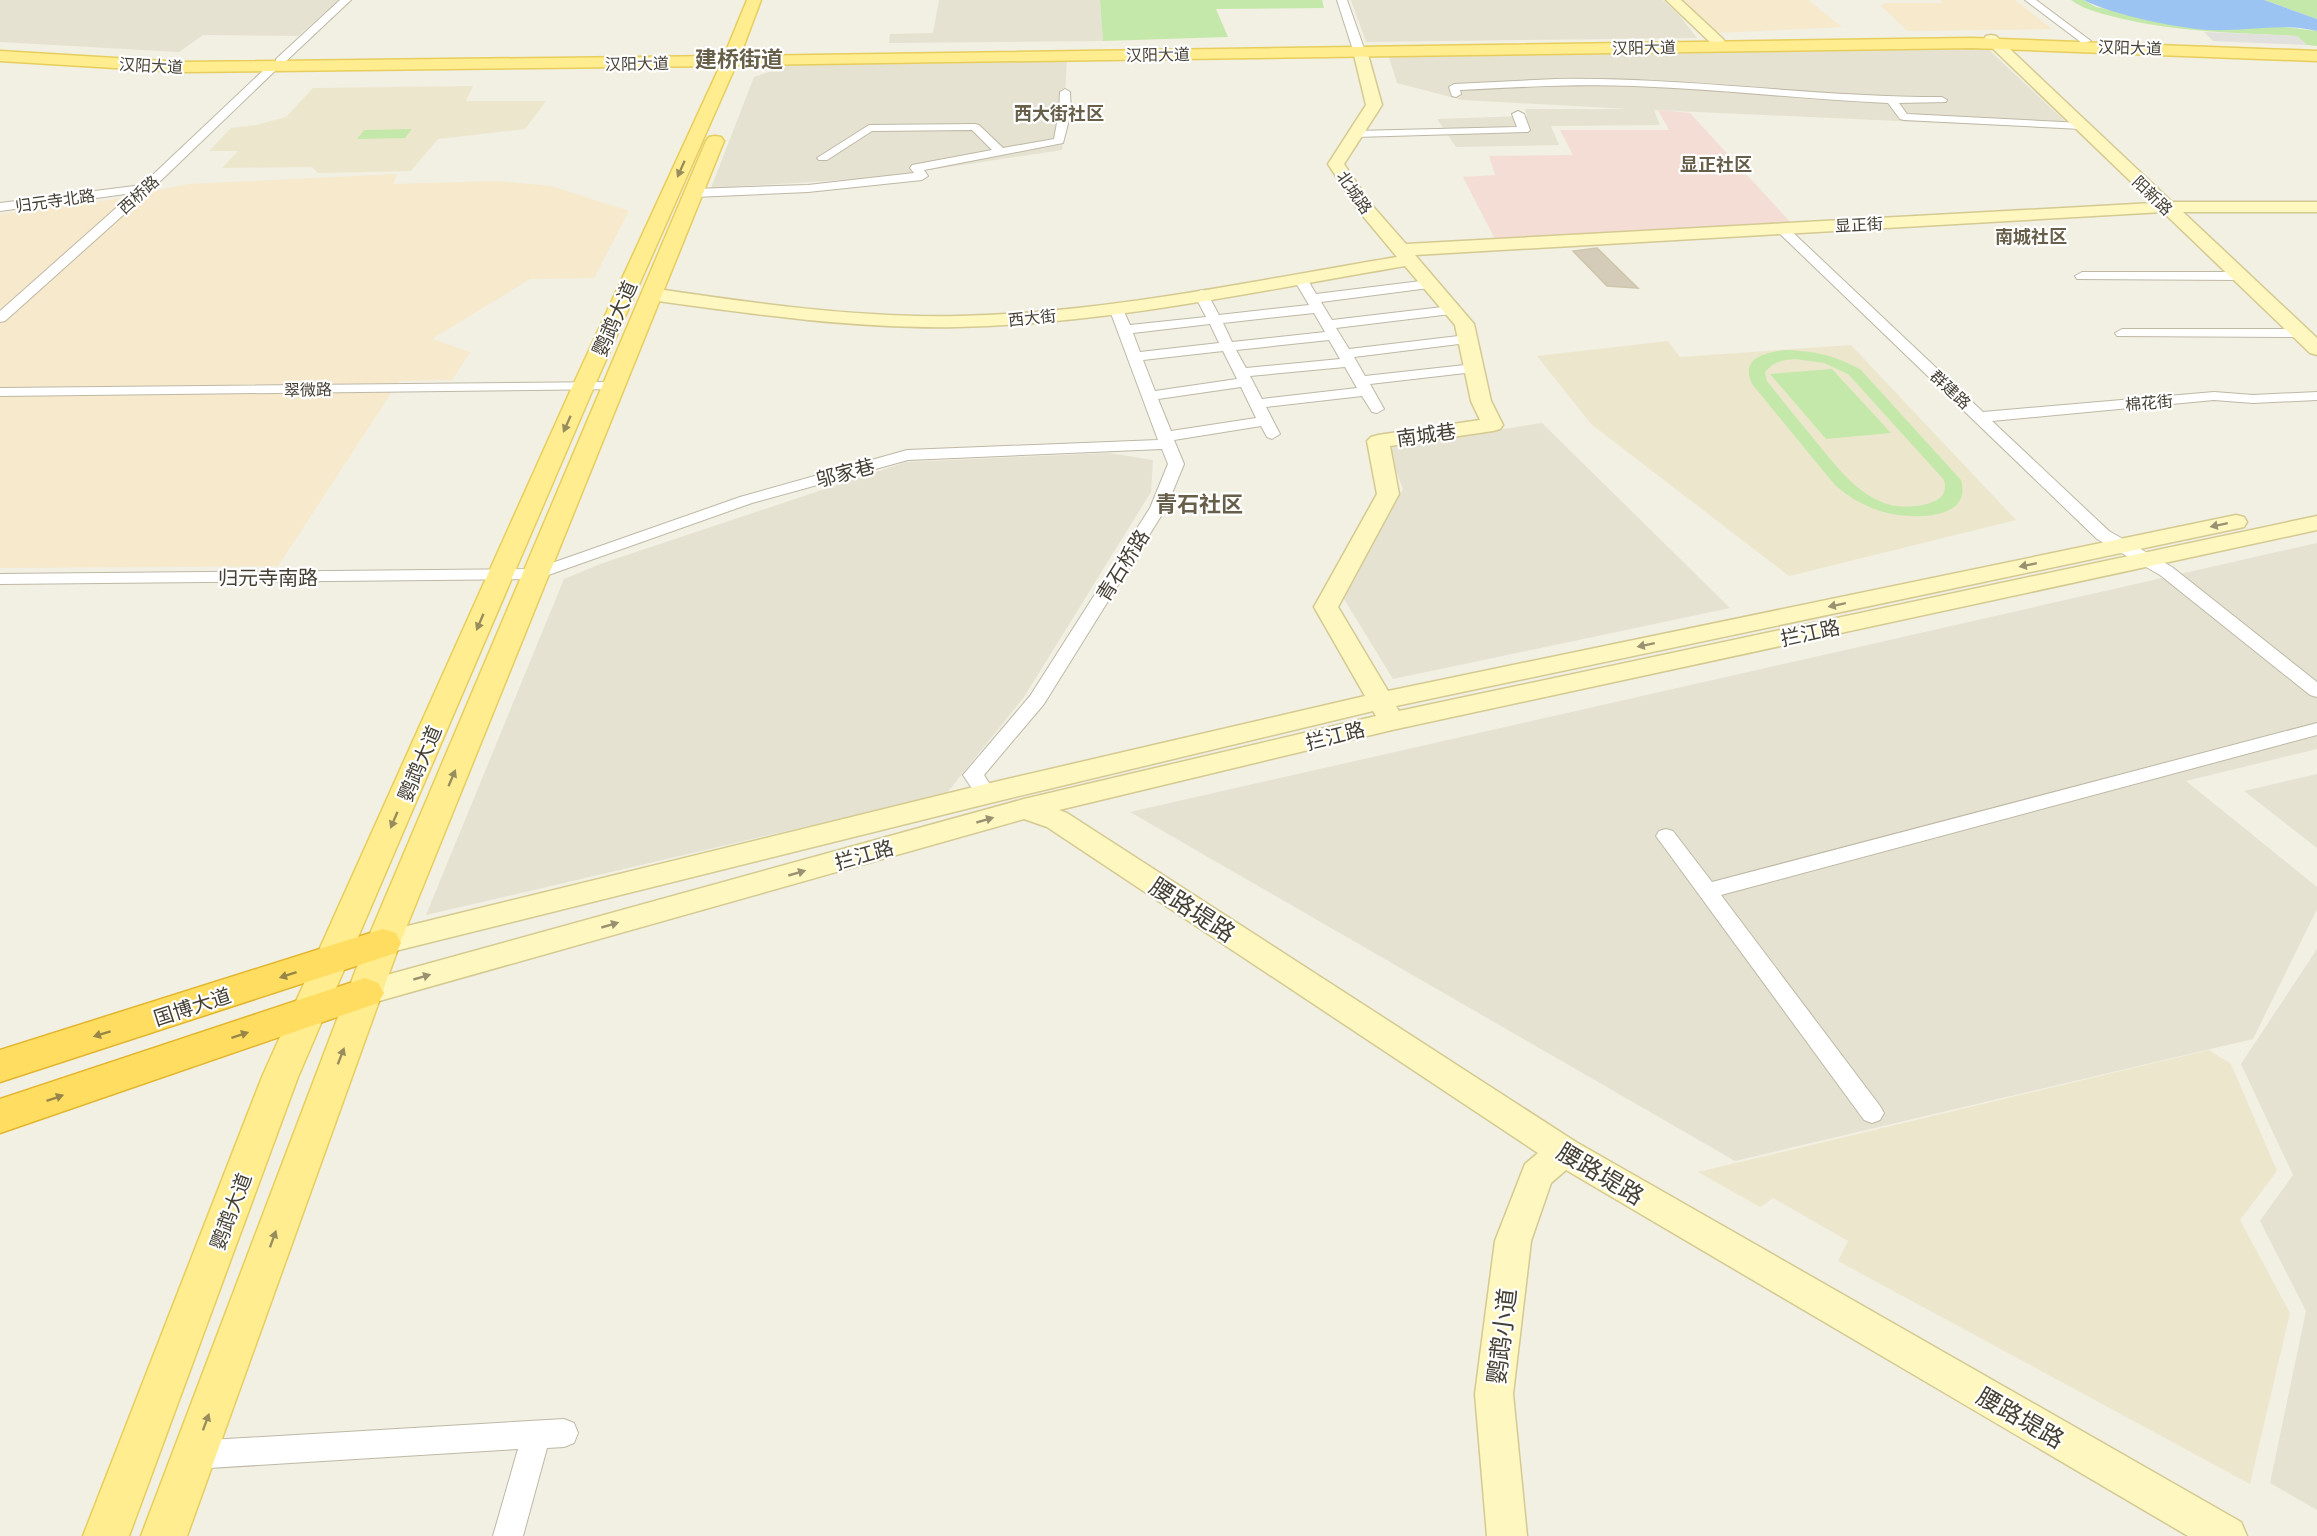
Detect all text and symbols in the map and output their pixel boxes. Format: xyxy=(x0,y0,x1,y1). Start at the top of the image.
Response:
street label: 汉阳大道 xyxy=(2098,36,2162,58)
street label: 汉阳大道 xyxy=(1612,37,1676,57)
street label: 汉阳大道 xyxy=(1126,44,1190,64)
district label: 建桥街道 xyxy=(695,45,783,71)
street label: 汉阳大道 xyxy=(605,53,669,73)
street label: 汉阳大道 xyxy=(119,54,183,76)
district label: 西大街社区 xyxy=(1014,102,1104,124)
district label: 显正社区 xyxy=(1680,153,1752,175)
one-way arrow xyxy=(676,161,686,179)
street label: 北城路 xyxy=(1333,167,1377,217)
street label: 西桥路 xyxy=(114,171,162,217)
street label: 阳新路 xyxy=(2129,171,2177,219)
street label: 归元寺北路 xyxy=(14,185,96,215)
street label: 显正街 xyxy=(1835,213,1883,235)
district label: 南城社区 xyxy=(1995,225,2067,247)
street label: 鹦鹉大道 xyxy=(587,277,641,359)
street label: 西大街 xyxy=(1007,305,1057,329)
street label: 群建路 xyxy=(1927,366,1975,412)
street label: 翠微路 xyxy=(284,379,332,399)
street label: 棉花街 xyxy=(2124,390,2174,414)
one-way arrow xyxy=(562,415,571,432)
street label: 南城巷 xyxy=(1395,418,1457,450)
street label: 邬家巷 xyxy=(813,453,877,491)
district label: 青石社区 xyxy=(1155,490,1243,516)
one-way arrow xyxy=(2209,521,2228,530)
street label: 青石桥路 xyxy=(1091,525,1153,605)
one-way arrow xyxy=(2018,561,2037,570)
street label: 归元寺南路 xyxy=(218,565,318,589)
one-way arrow xyxy=(1827,601,1846,610)
one-way arrow xyxy=(475,613,485,631)
street label: 拦江路 xyxy=(1778,614,1842,650)
one-way arrow xyxy=(1636,641,1655,650)
street label: 拦江路 xyxy=(1303,716,1367,754)
street label: 鹦鹉大道 xyxy=(392,721,446,805)
one-way arrow xyxy=(447,768,457,786)
one-way arrow xyxy=(389,811,399,829)
one-way arrow xyxy=(976,815,994,824)
street label: 拦江路 xyxy=(832,834,896,874)
one-way arrow xyxy=(788,867,806,877)
street label: 腰路堤路 xyxy=(1145,871,1241,947)
one-way arrow xyxy=(601,920,619,929)
one-way arrow xyxy=(279,971,297,980)
one-way arrow xyxy=(413,972,431,981)
street label: 国博大道 xyxy=(150,982,234,1030)
one-way arrow xyxy=(93,1030,111,1039)
one-way arrow xyxy=(231,1030,249,1039)
one-way arrow xyxy=(337,1047,346,1065)
one-way arrow xyxy=(46,1092,64,1102)
street label: 腰路堤路 xyxy=(1552,1136,1650,1210)
street label: 鹦鹉大道 xyxy=(204,1169,256,1253)
one-way arrow xyxy=(269,1230,278,1248)
street label: 鹦鹉小道 xyxy=(1481,1287,1521,1385)
street label: 腰路堤路 xyxy=(1972,1380,2070,1454)
one-way arrow xyxy=(201,1413,211,1431)

